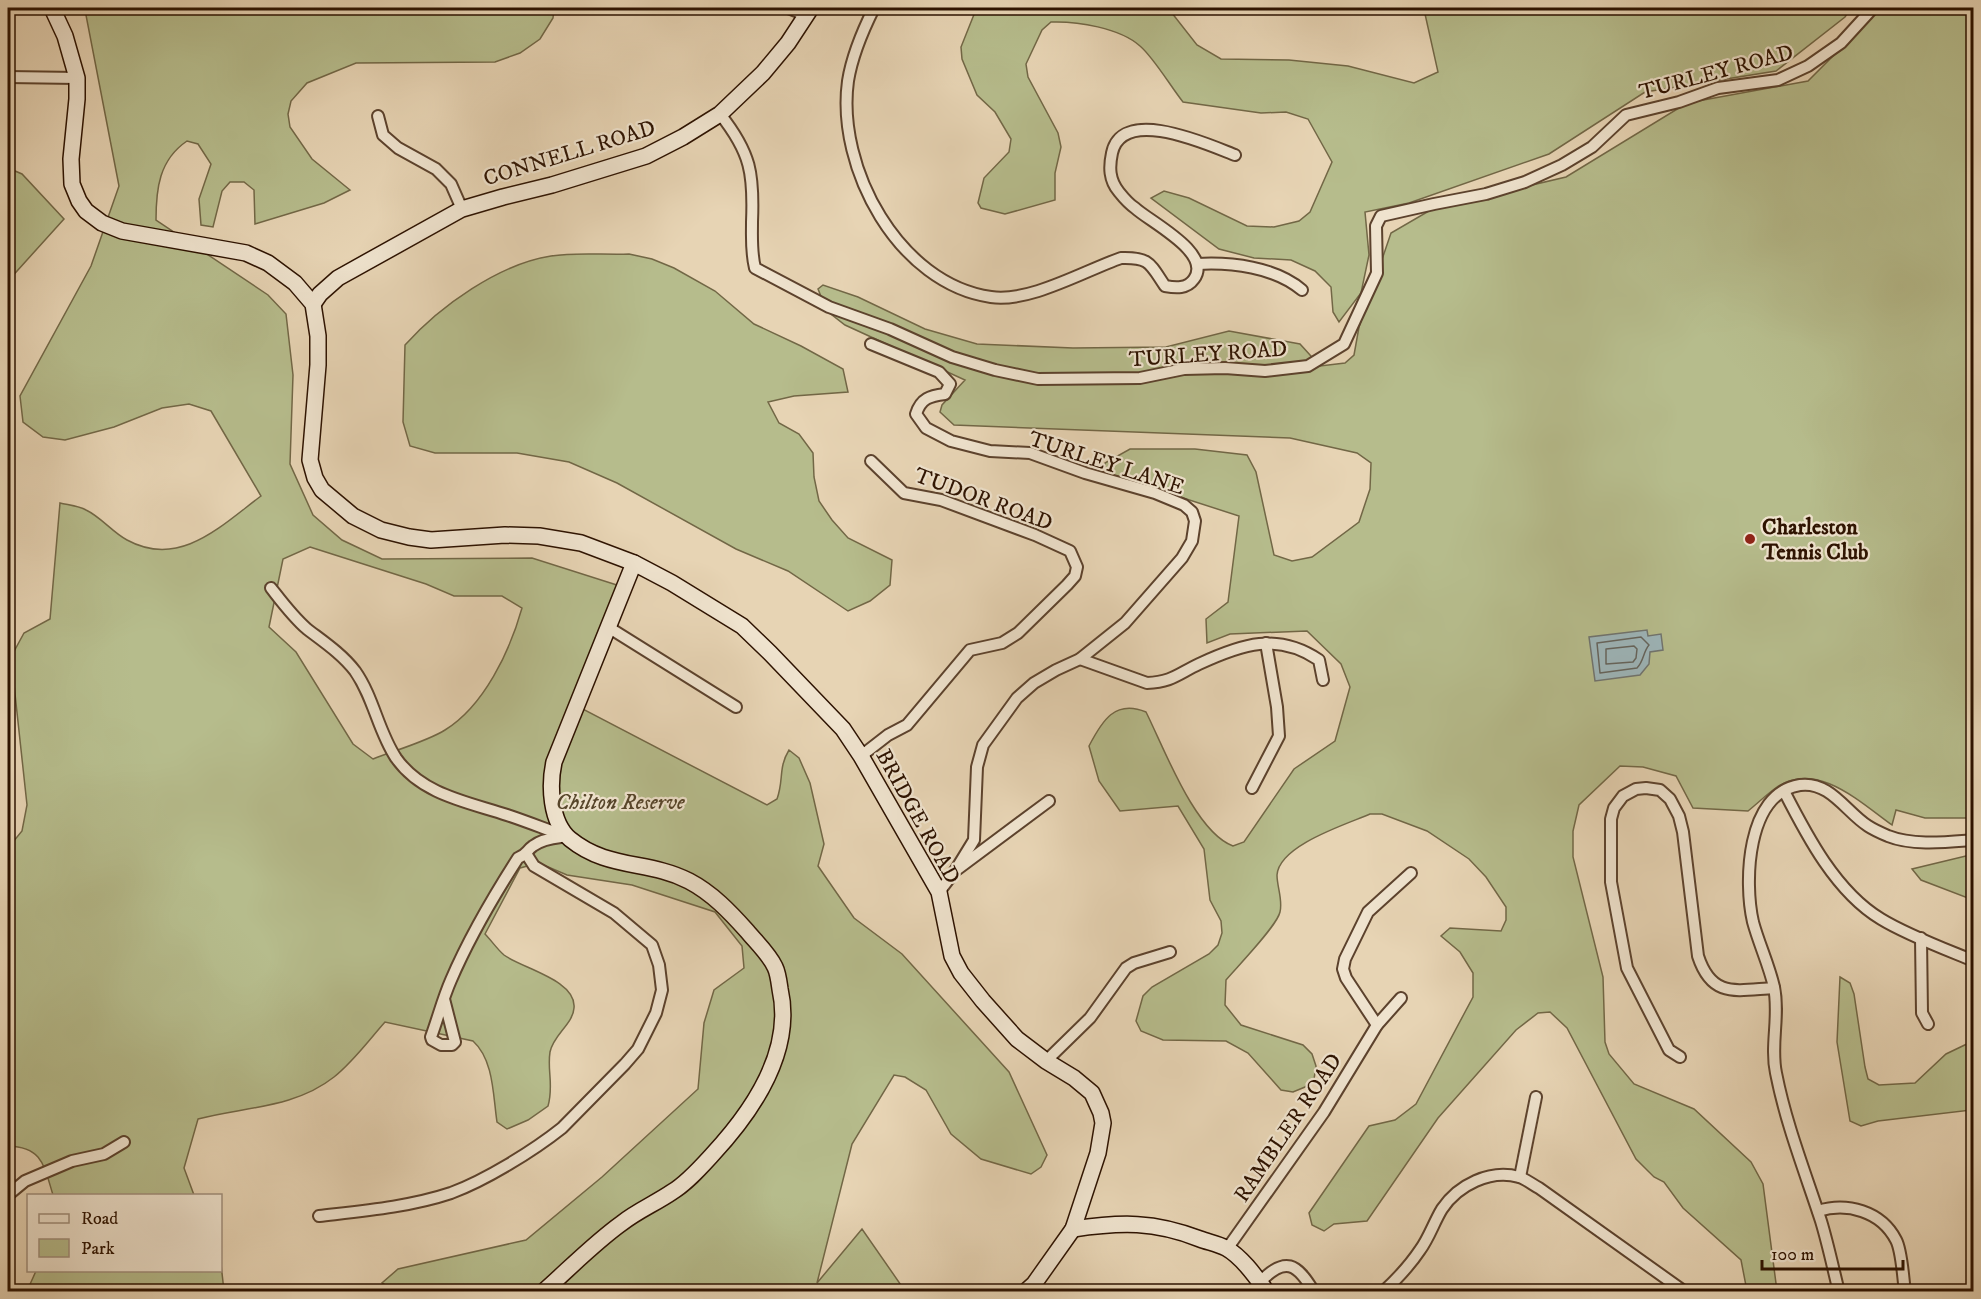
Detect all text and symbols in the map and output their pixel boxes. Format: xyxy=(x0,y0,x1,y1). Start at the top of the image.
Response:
street label: TURLEY ROAD xyxy=(1636,39,1796,106)
street label: CONNELL ROAD xyxy=(480,114,659,192)
street label: TURLEY ROAD xyxy=(1128,335,1288,373)
street label: TURLEY LANE xyxy=(1025,426,1188,501)
street label: TUDOR ROAD xyxy=(911,462,1056,537)
place label: Charleston Tennis Club xyxy=(1761,514,1868,566)
marker: Charleston Tennis Club xyxy=(1743,532,1757,546)
street label: BRIDGE ROAD xyxy=(870,745,966,889)
park label: Chilton Reserve xyxy=(556,789,685,816)
street label: RAMBLER ROAD xyxy=(1229,1048,1348,1207)
legend xyxy=(27,1194,222,1272)
text: Road xyxy=(81,1208,118,1230)
scale bar xyxy=(1762,1233,1903,1271)
text: Park xyxy=(81,1238,115,1260)
text: 100 m xyxy=(1771,1244,1814,1266)

